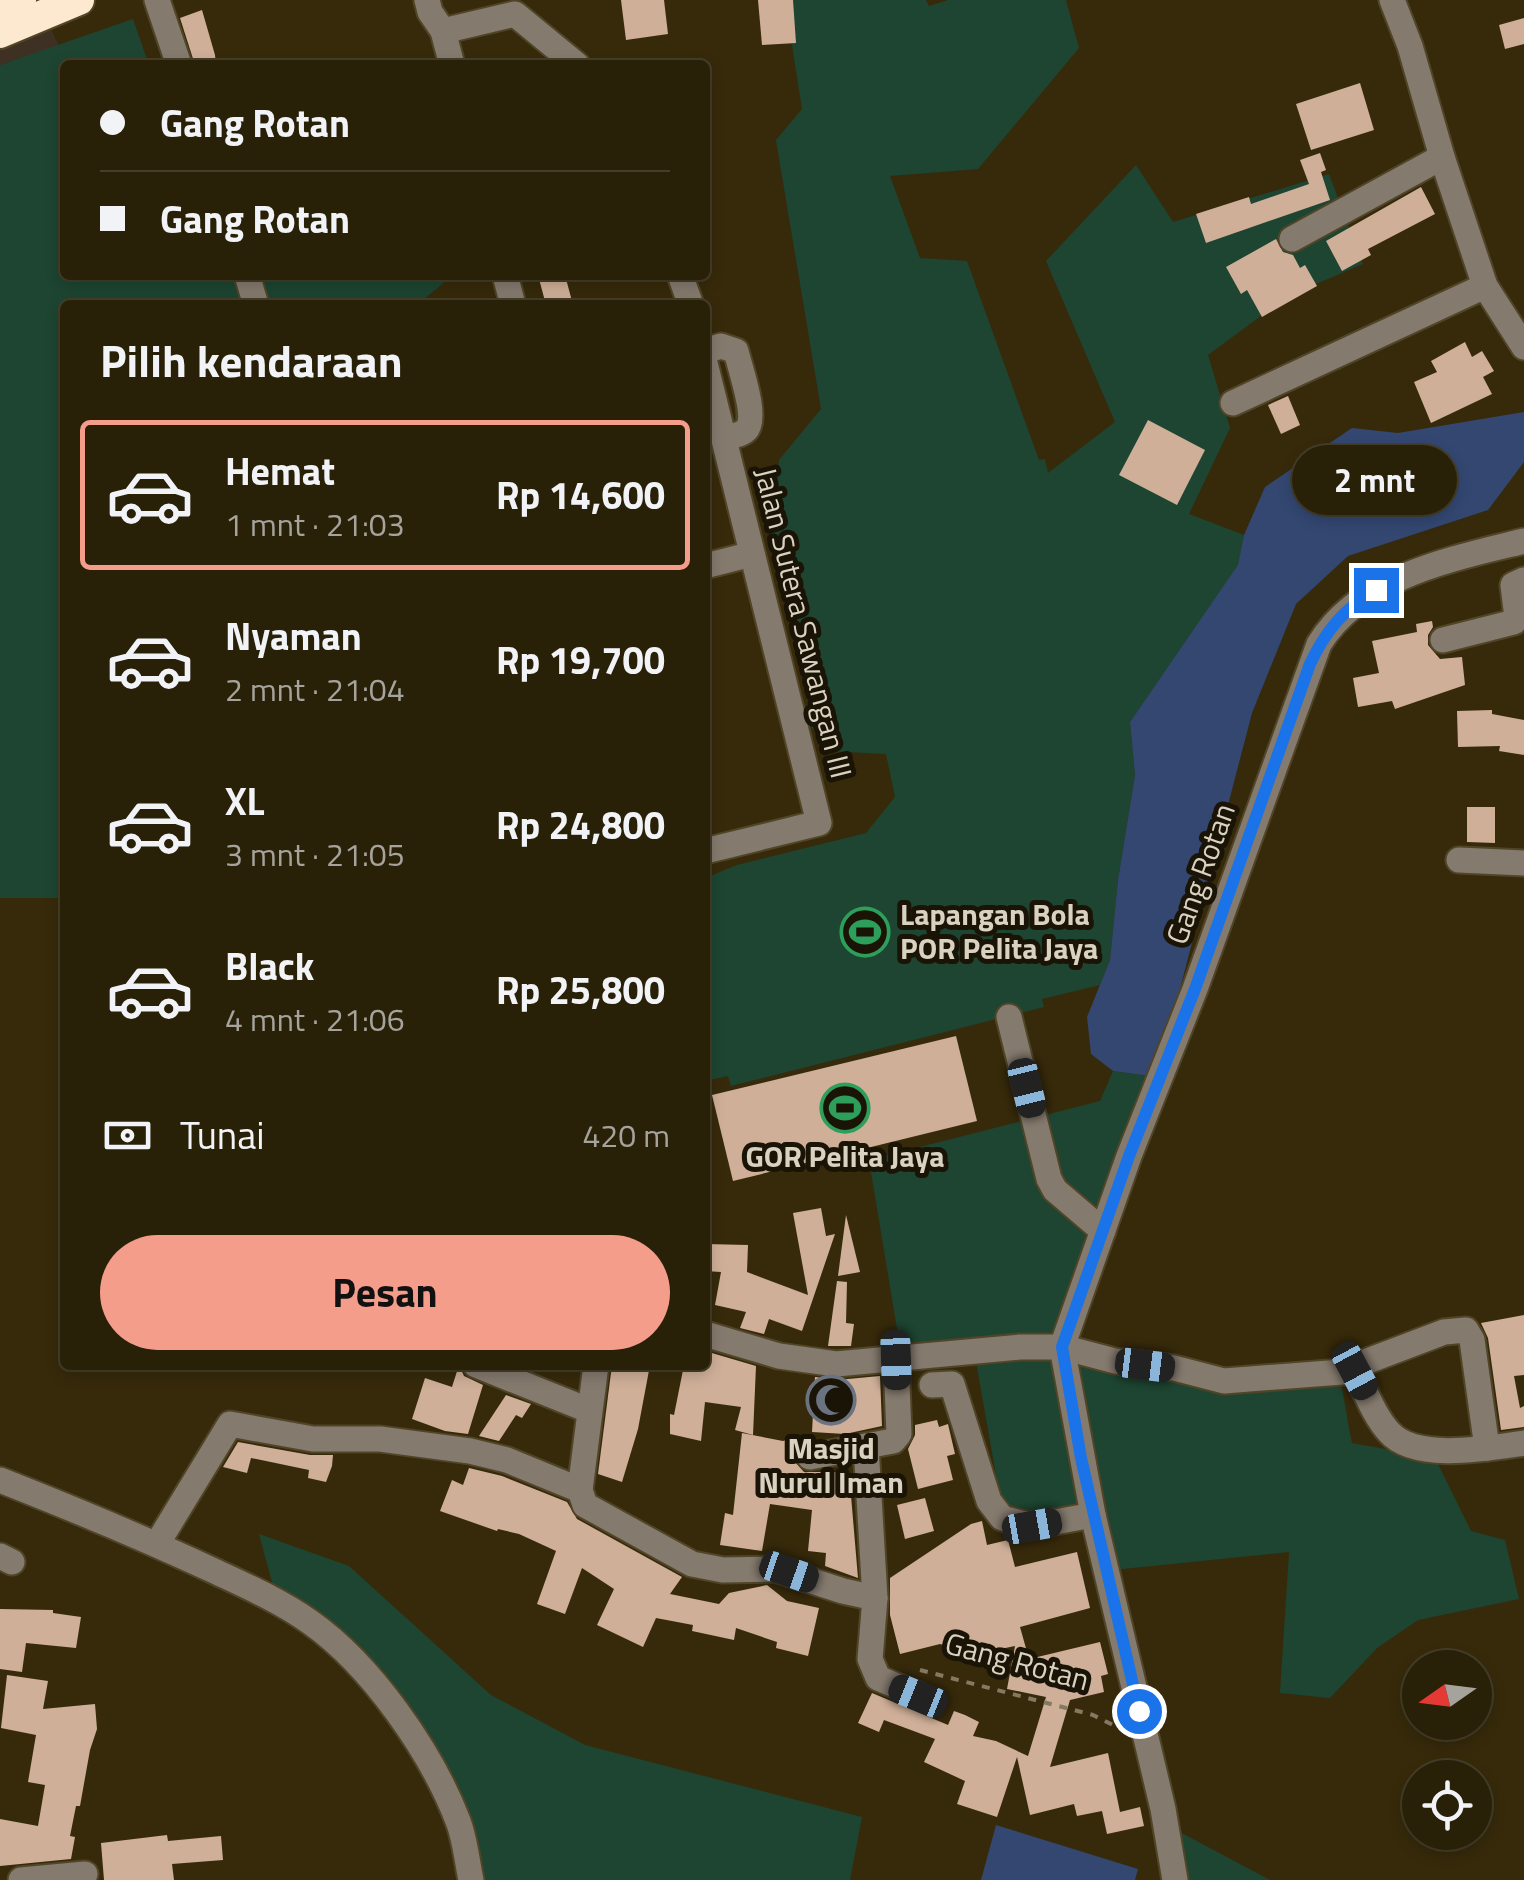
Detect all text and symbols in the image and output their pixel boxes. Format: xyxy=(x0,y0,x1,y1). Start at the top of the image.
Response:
text: Gang Rotan xyxy=(160,94,350,152)
text: Gang Rotan xyxy=(160,190,350,248)
text: Pilih kendaraan xyxy=(100,326,403,394)
text: Hemat xyxy=(225,442,335,500)
callout: 2 mnt xyxy=(1294,445,1458,515)
icon: car xyxy=(105,450,195,540)
text: 2 mnt xyxy=(1334,456,1415,504)
street label: Jalan Sutera Sawangan III xyxy=(743,463,865,783)
text: Rp 14,600 xyxy=(496,466,665,524)
text: 1 mnt · 21:03 xyxy=(225,500,405,548)
route end xyxy=(1354,568,1399,613)
text: Nyaman xyxy=(225,607,362,665)
icon: car xyxy=(105,615,195,705)
text: Rp 19,700 xyxy=(496,631,665,689)
text: 2 mnt · 21:04 xyxy=(225,665,405,713)
text: XL xyxy=(225,772,265,830)
icon: car xyxy=(105,780,195,870)
text: Rp 24,800 xyxy=(496,796,665,854)
street label: Gang Rotan xyxy=(1153,797,1247,951)
text: 3 mnt · 21:05 xyxy=(225,830,405,878)
place label: Lapangan Bola POR Pelita Jaya xyxy=(900,891,1098,971)
sports icon: Lapangan Bola POR Pelita Jaya xyxy=(839,906,891,958)
text: Black xyxy=(225,937,314,995)
icon: car xyxy=(105,945,195,1035)
text: Rp 25,800 xyxy=(496,961,665,1019)
text: 4 mnt · 21:06 xyxy=(225,995,405,1043)
car xyxy=(1005,1055,1049,1121)
sports icon: GOR Pelita Jaya xyxy=(819,1082,871,1134)
text: Tunai xyxy=(180,1106,265,1164)
icon: cash xyxy=(100,1108,155,1163)
text: 420 m xyxy=(582,1111,670,1159)
place label: GOR Pelita Jaya xyxy=(745,1133,945,1179)
button: Pesan xyxy=(100,1235,670,1350)
car xyxy=(880,1329,912,1391)
car xyxy=(1328,1337,1382,1405)
car xyxy=(1113,1346,1177,1384)
mosque icon: Masjid Nurul Iman xyxy=(805,1374,857,1426)
place label: Masjid Nurul Iman xyxy=(758,1425,904,1505)
car xyxy=(1000,1506,1064,1546)
car xyxy=(756,1548,822,1596)
street label: Gang Rotan xyxy=(940,1620,1094,1702)
north arrow xyxy=(1402,1650,1492,1740)
map controls xyxy=(1402,1650,1492,1850)
car xyxy=(885,1671,951,1721)
route start xyxy=(1117,1689,1162,1734)
button: locate xyxy=(1402,1760,1492,1850)

